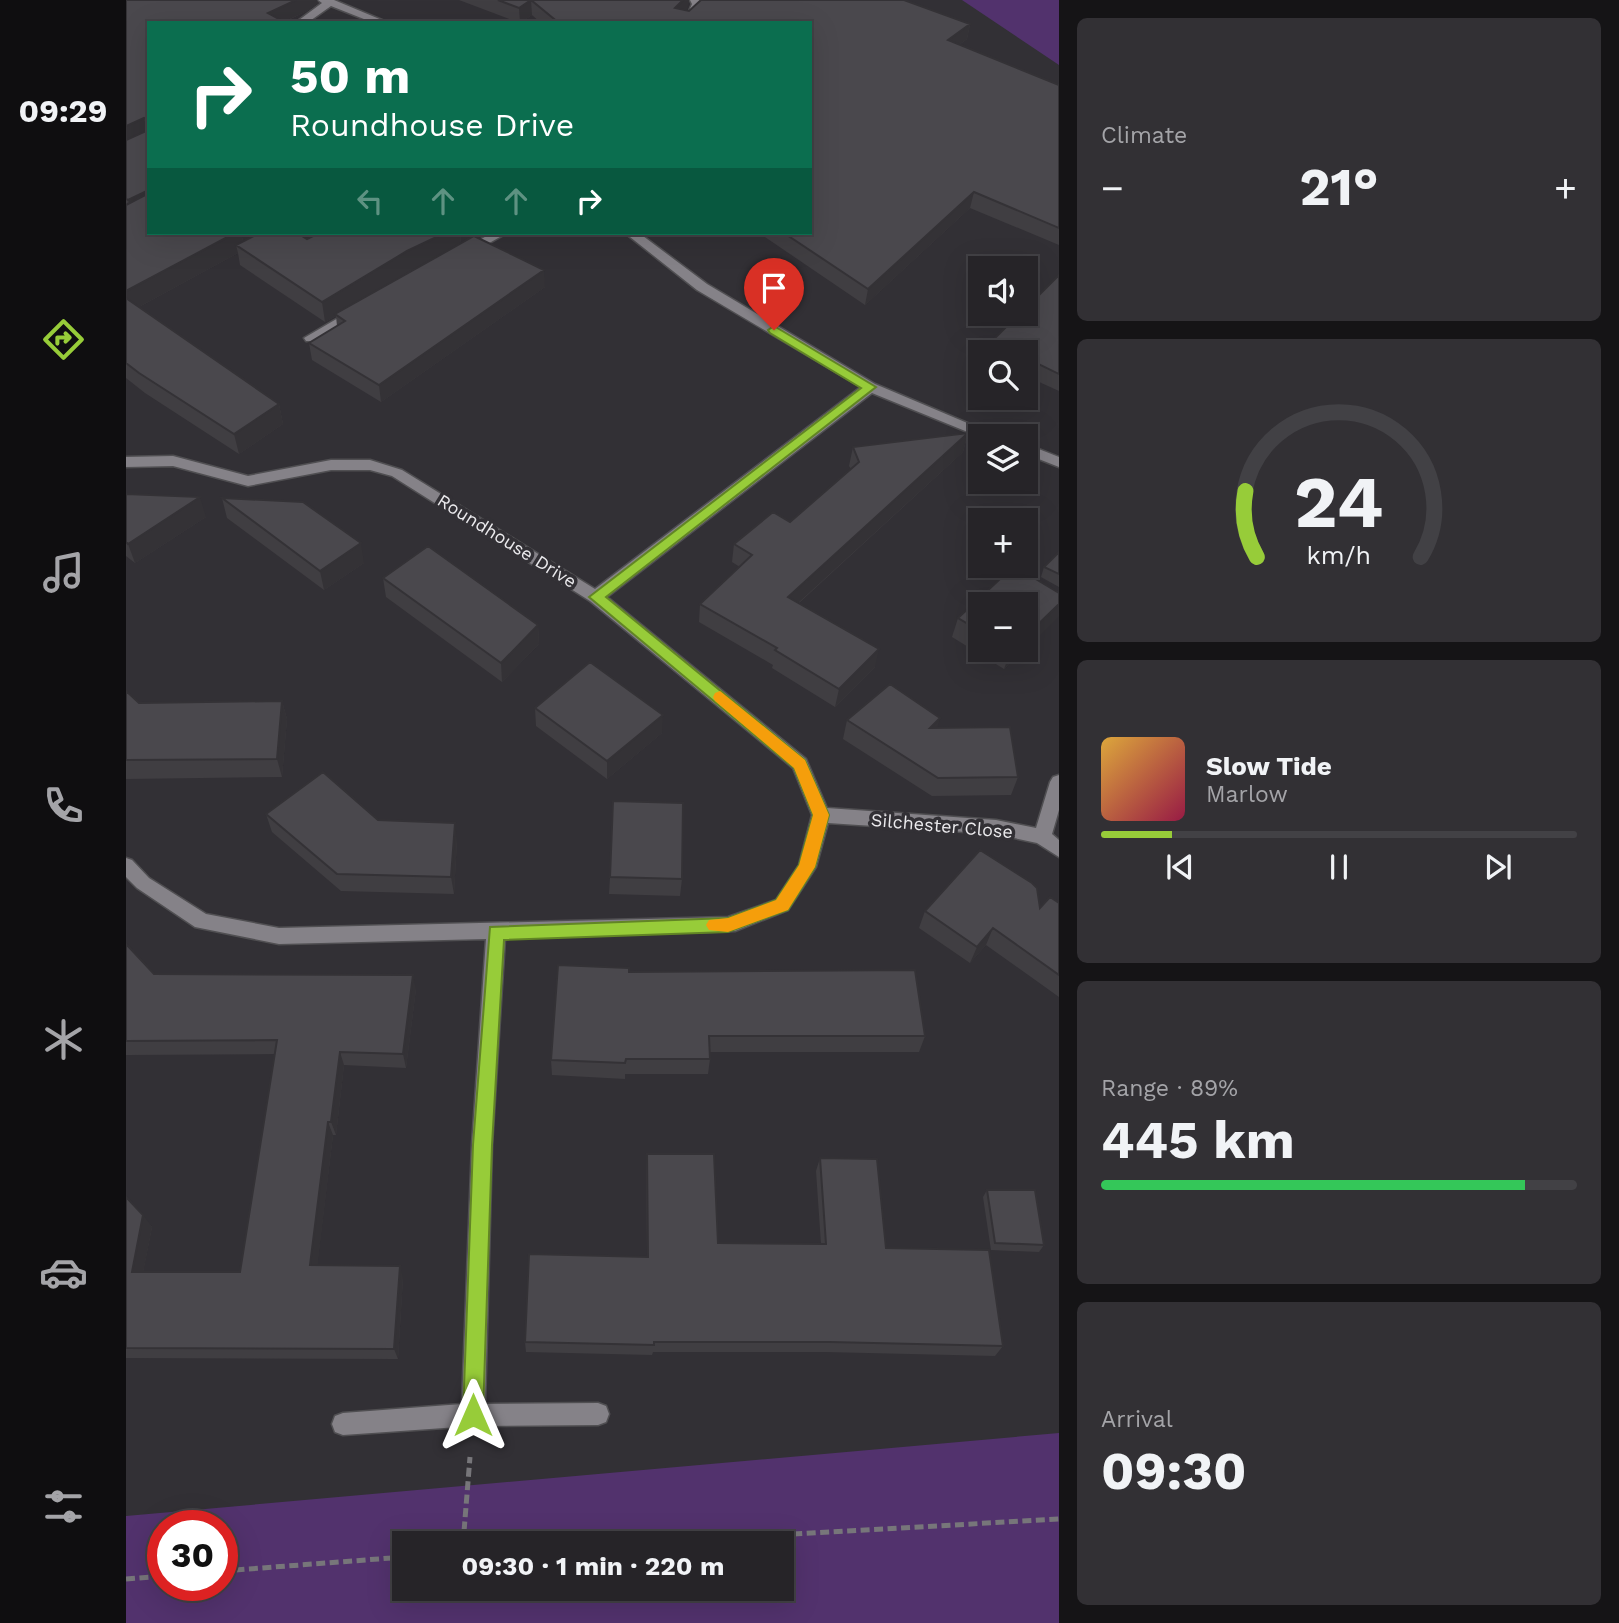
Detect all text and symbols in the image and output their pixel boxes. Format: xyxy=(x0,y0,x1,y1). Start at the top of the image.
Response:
text: 50 m xyxy=(290,47,410,105)
icon: right xyxy=(175,49,266,140)
text: 09:29 xyxy=(19,92,107,130)
text: Roundhouse Drive xyxy=(290,106,574,144)
text: Climate xyxy=(1101,122,1187,149)
text: 21° xyxy=(1299,157,1379,218)
text: − xyxy=(1101,166,1124,210)
text: + xyxy=(1554,166,1577,210)
icon: left xyxy=(351,182,389,220)
icon: ahead xyxy=(424,182,462,220)
icon: ahead xyxy=(497,182,535,220)
icon: right xyxy=(570,182,608,220)
map controls xyxy=(968,256,1038,662)
button: sound xyxy=(968,256,1038,326)
pin xyxy=(744,258,804,330)
icon: arrive xyxy=(755,269,793,307)
icon: directions xyxy=(39,315,88,364)
button: search xyxy=(968,340,1038,410)
button: layers xyxy=(968,424,1038,494)
text: 24 xyxy=(1294,459,1384,545)
street label: Roundhouse Drive xyxy=(434,489,581,592)
button: + xyxy=(968,508,1038,578)
text: km/h xyxy=(1307,540,1371,569)
icon: music xyxy=(39,548,88,597)
button: − xyxy=(968,592,1038,662)
text: Slow Tide xyxy=(1206,751,1332,781)
icon: phone xyxy=(39,781,88,830)
text: Marlow xyxy=(1206,781,1288,808)
street label: Silchester Close xyxy=(870,809,1014,842)
icon: previous xyxy=(1161,848,1199,886)
icon: pause xyxy=(1320,848,1358,886)
icon: next xyxy=(1479,848,1517,886)
icon: climate xyxy=(39,1015,88,1064)
text: Range · 89% xyxy=(1101,1075,1238,1102)
text: 445 km xyxy=(1101,1110,1295,1171)
icon: car xyxy=(39,1248,88,1297)
position arrow xyxy=(436,1378,510,1452)
text: Arrival xyxy=(1101,1406,1173,1433)
text: 09:30 xyxy=(1101,1441,1247,1502)
icon: filters xyxy=(39,1482,88,1531)
speed limit sign: 30 xyxy=(147,1510,238,1601)
text: 09:30 · 1 min · 220 m xyxy=(462,1551,725,1581)

